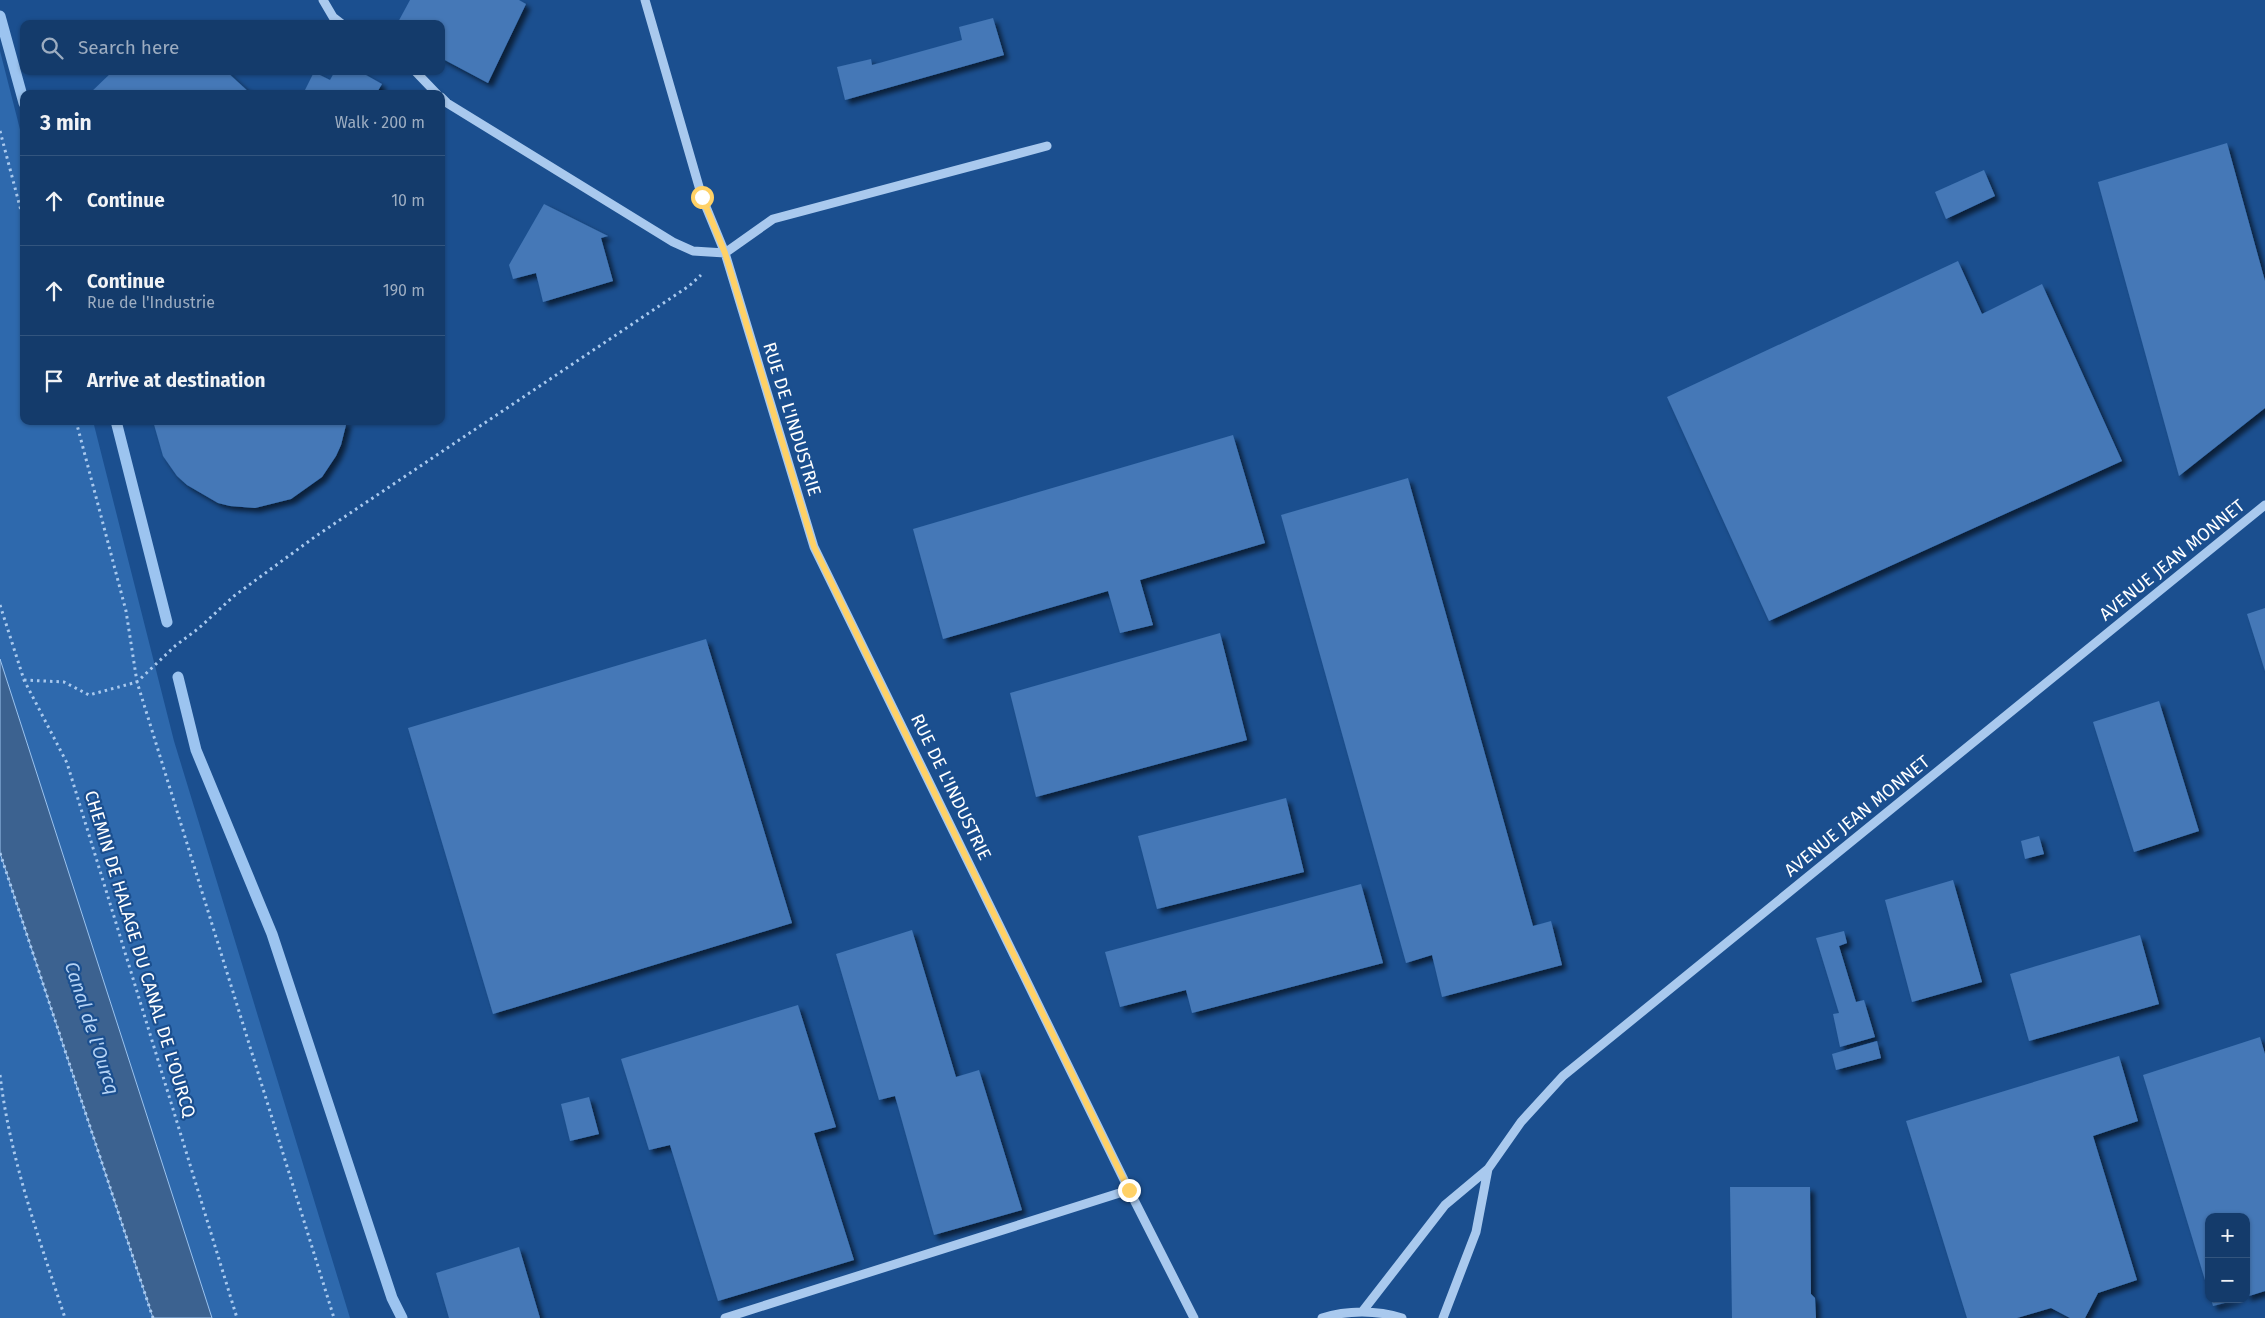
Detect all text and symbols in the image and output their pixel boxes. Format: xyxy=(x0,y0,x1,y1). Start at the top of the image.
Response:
search box xyxy=(20,20,445,75)
icon: search xyxy=(38,34,66,62)
text: Search here xyxy=(78,36,179,59)
text: 3 min xyxy=(40,110,92,136)
text: Walk · 200 m xyxy=(335,113,425,132)
route start xyxy=(691,186,714,209)
icon: ahead xyxy=(40,187,68,215)
text: Continue xyxy=(87,189,165,212)
text: 10 m xyxy=(391,191,425,210)
text: Continue xyxy=(87,270,165,293)
icon: ahead xyxy=(40,277,68,305)
text: 190 m xyxy=(383,281,425,300)
text: Rue de l'Industrie xyxy=(87,293,215,312)
street label: RUE DE L'INDUSTRIE xyxy=(758,339,826,499)
icon: arrive xyxy=(40,367,68,395)
text: Arrive at destination xyxy=(87,369,266,392)
street label: AVENUE JEAN MONNET xyxy=(2095,494,2250,625)
street label: RUE DE L'INDUSTRIE xyxy=(906,710,996,864)
street label: AVENUE JEAN MONNET xyxy=(1780,750,1935,881)
street label: CHEMIN DE HALAGE DU CANAL DE L'OURCQ xyxy=(80,788,200,1120)
water label: Canal de l'Ourcq xyxy=(60,959,124,1097)
route end xyxy=(1118,1179,1141,1202)
map controls xyxy=(2205,1213,2250,1303)
button: + xyxy=(2205,1213,2250,1258)
button: − xyxy=(2205,1258,2250,1303)

